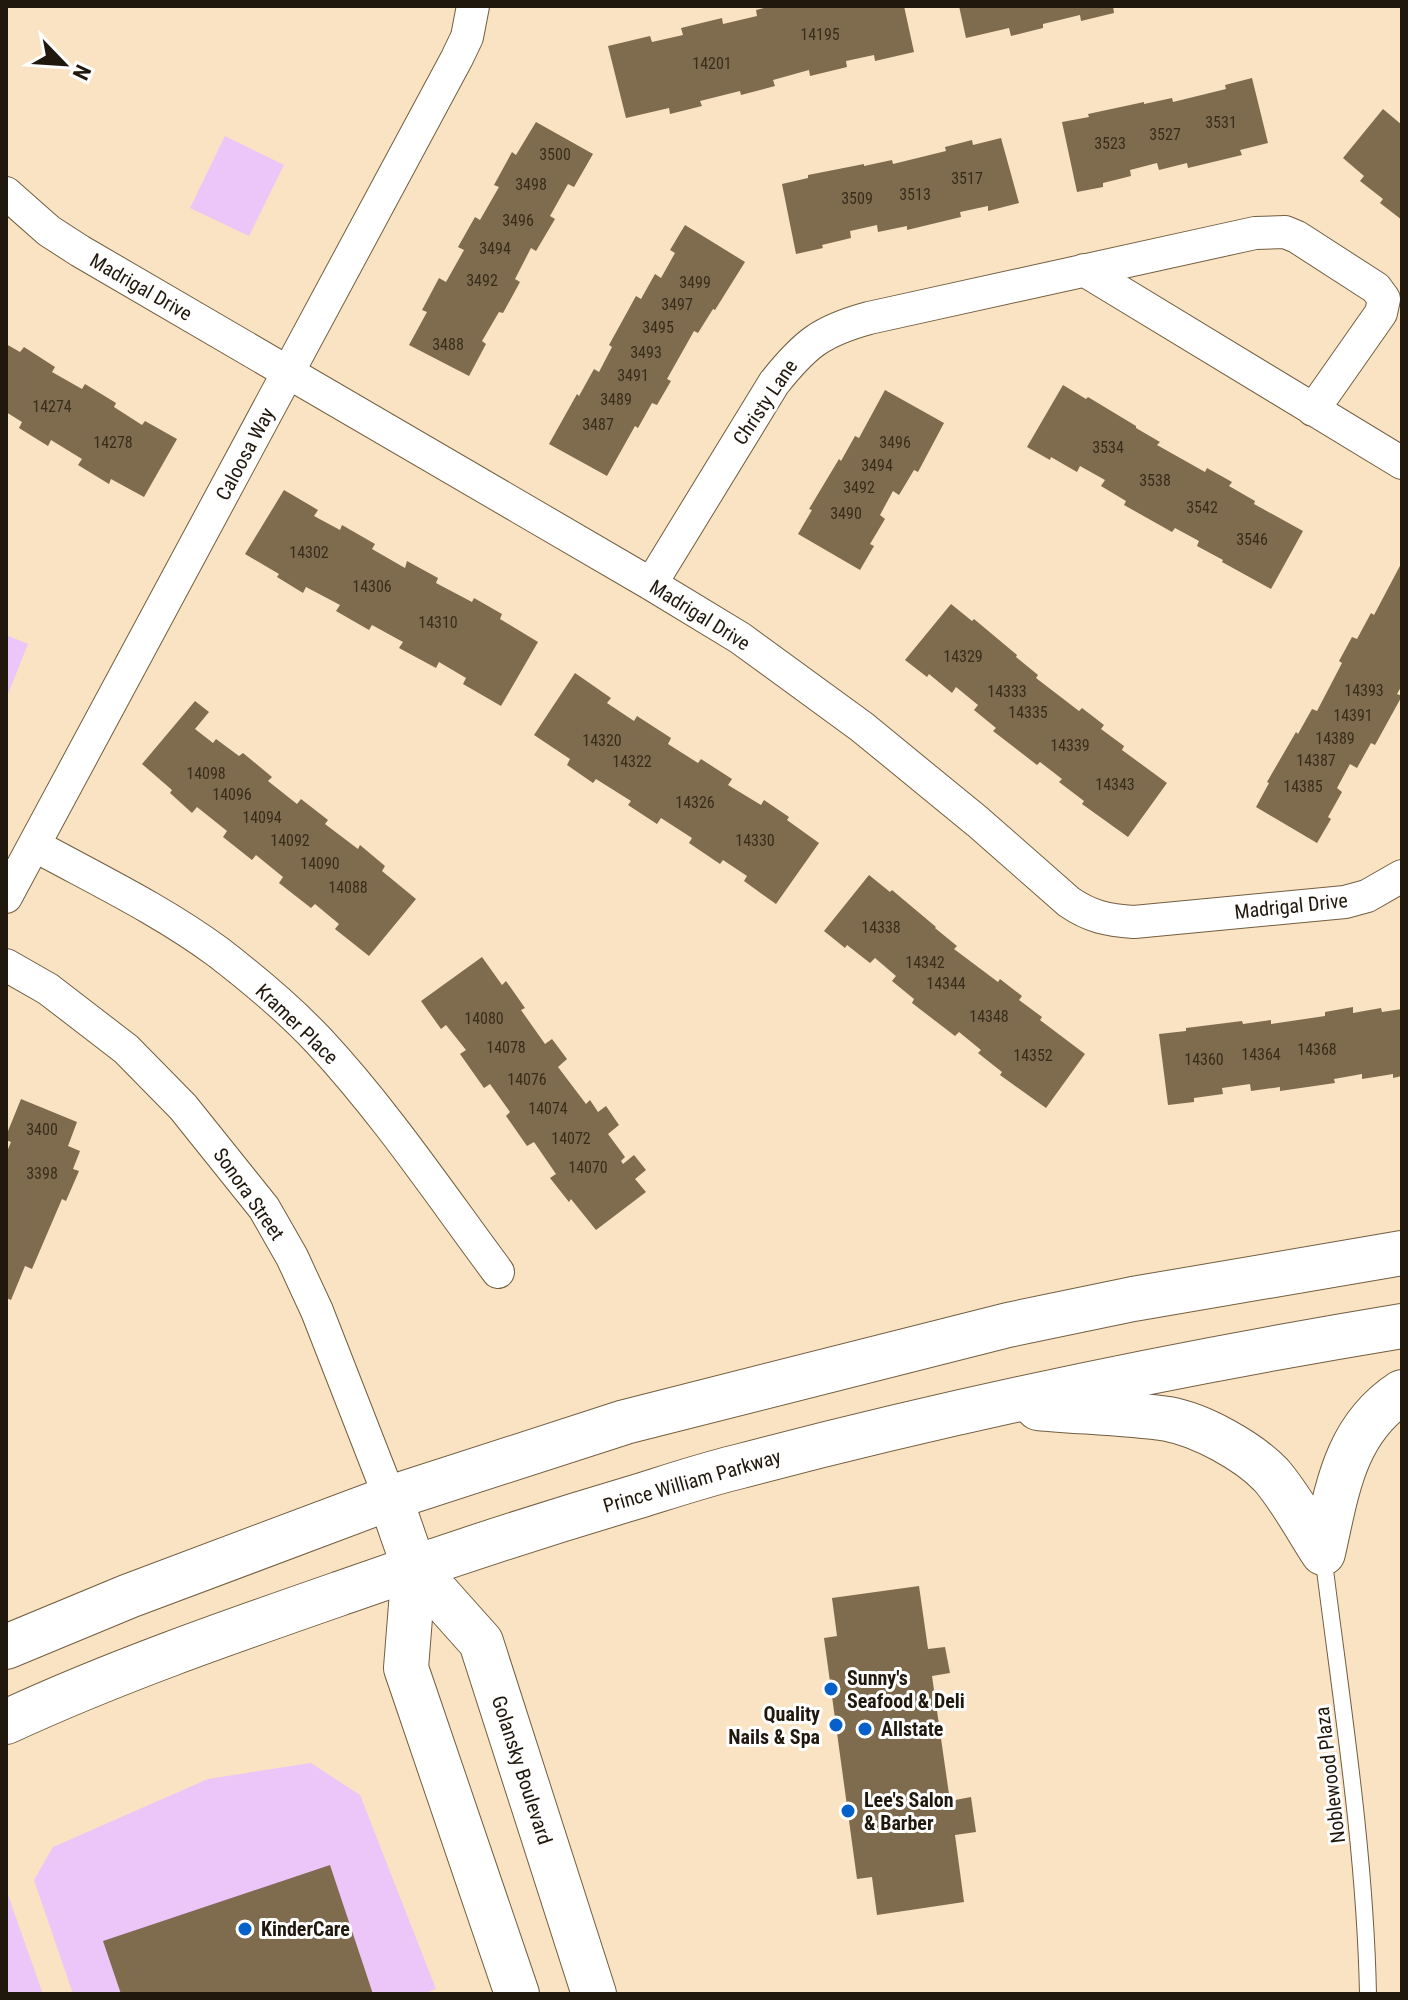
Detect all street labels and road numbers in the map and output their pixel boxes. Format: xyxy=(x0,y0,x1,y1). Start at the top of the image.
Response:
street label: Madrigal Drive xyxy=(86,248,196,326)
street label: Christy Lane xyxy=(728,355,802,449)
street label: Caloosa Way xyxy=(211,404,279,504)
street label: Madrigal Drive xyxy=(645,575,755,655)
street label: Madrigal Drive xyxy=(1233,888,1349,924)
street label: Kramer Place xyxy=(251,979,343,1069)
street label: Sonora Street xyxy=(209,1143,290,1245)
street label: Prince William Parkway xyxy=(600,1444,784,1518)
street label: Golansky Boulevard xyxy=(487,1693,557,1847)
street label: Noblewood Plaza xyxy=(1310,1705,1350,1845)

